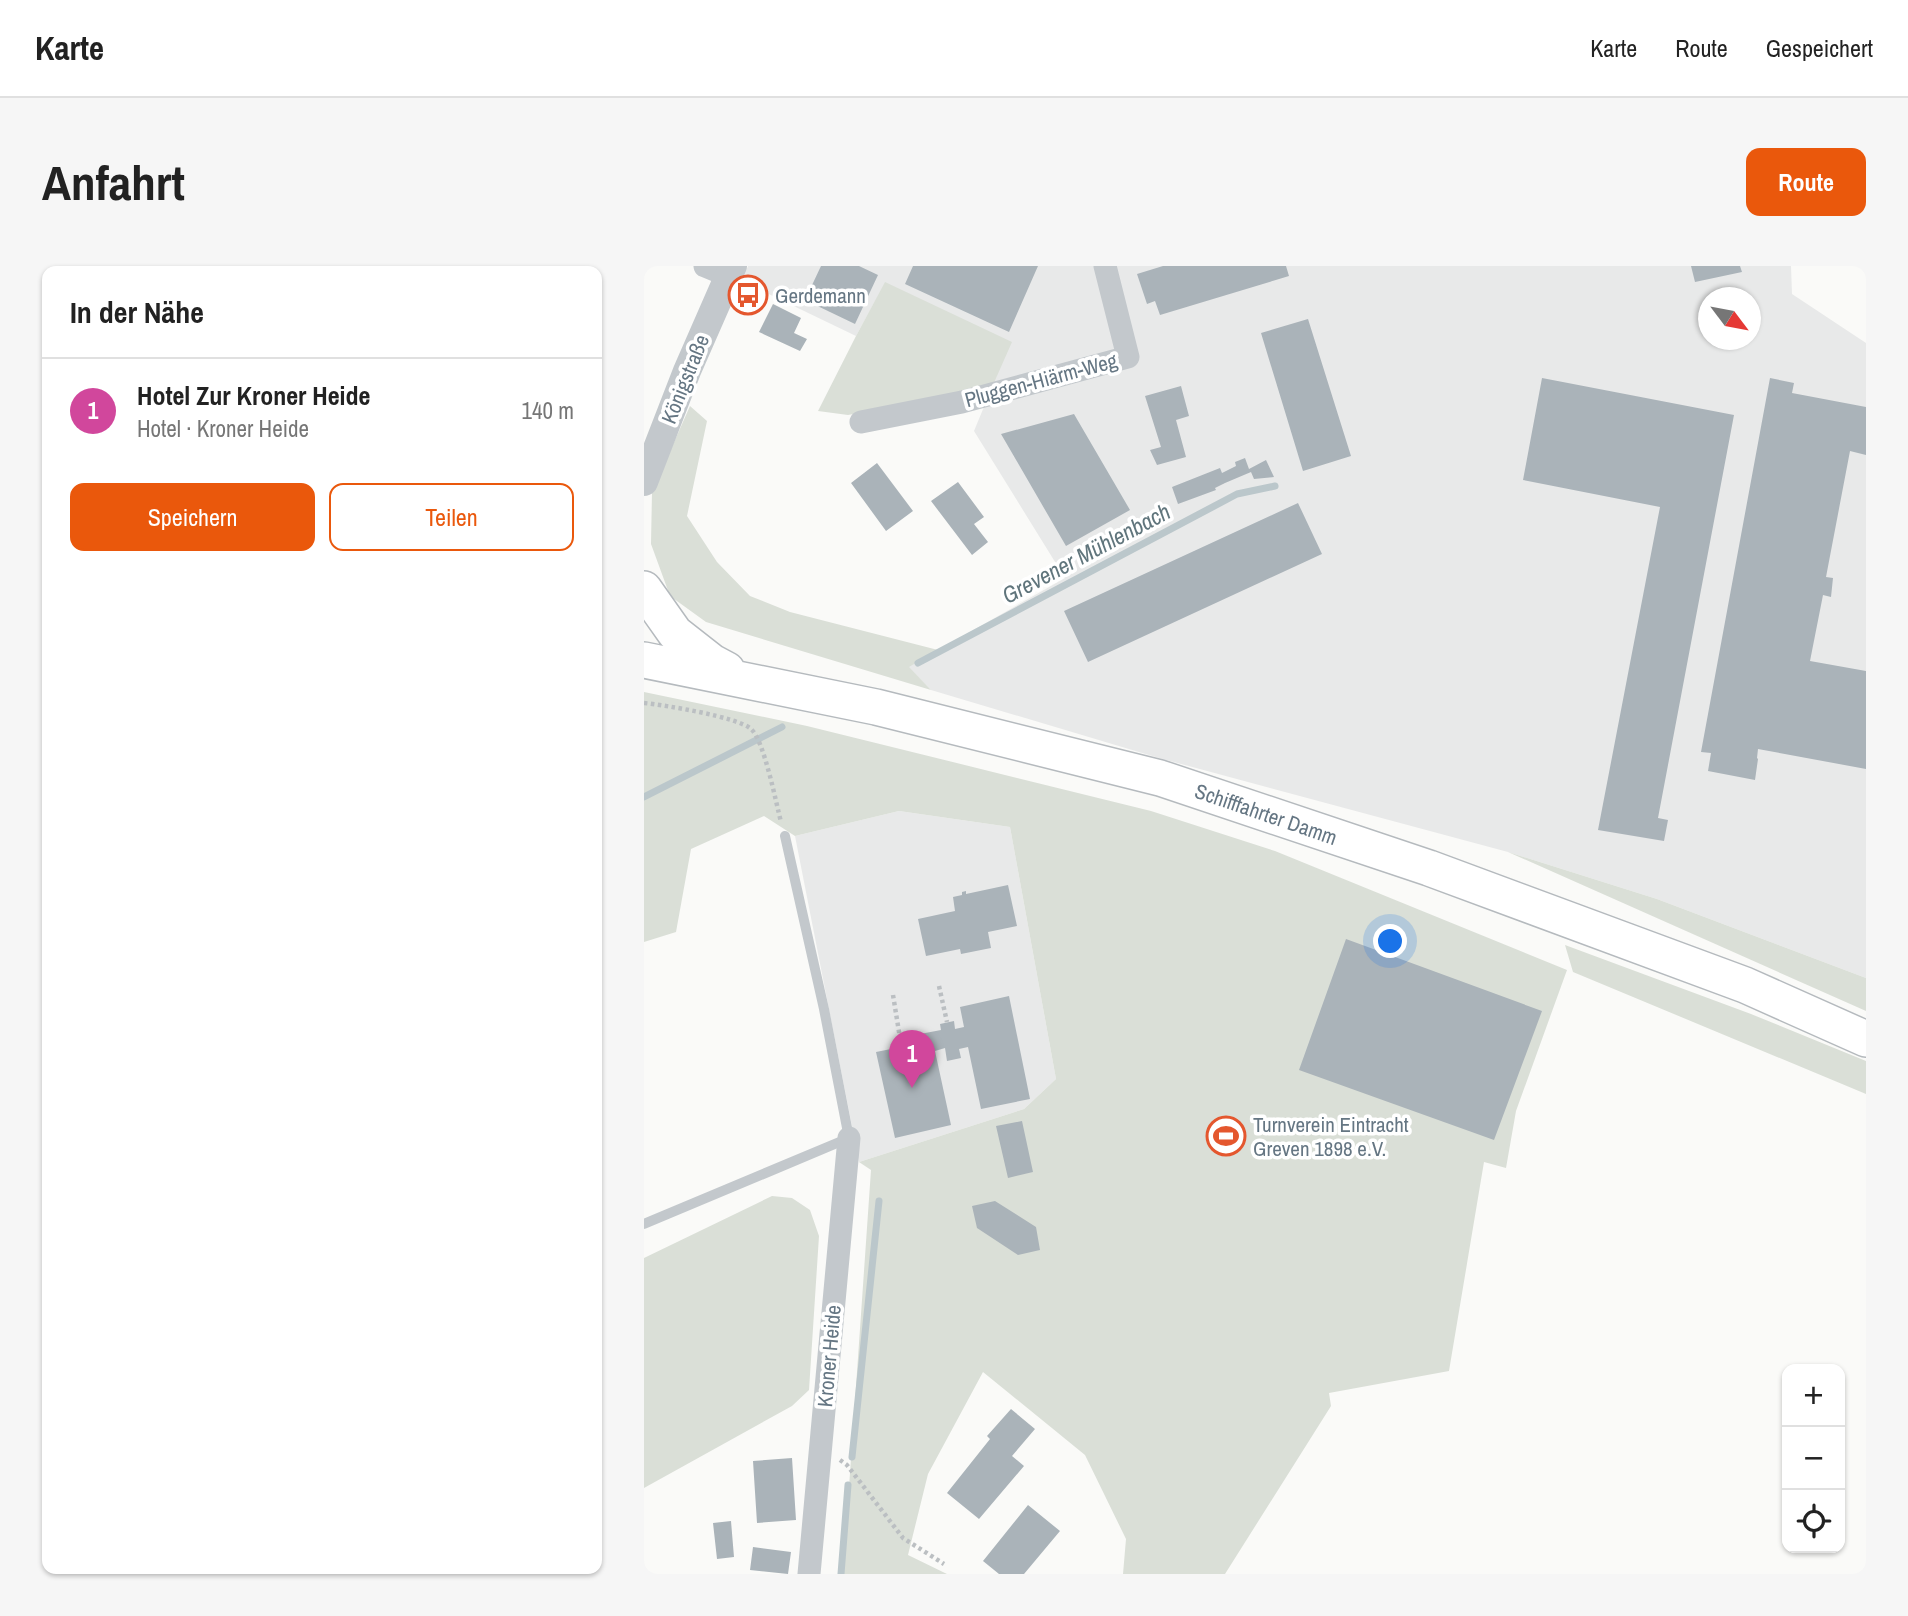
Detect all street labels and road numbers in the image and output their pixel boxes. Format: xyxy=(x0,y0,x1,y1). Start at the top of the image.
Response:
street label: Königstraße xyxy=(654,330,716,428)
street label: Pluggen-Hiärm-Weg xyxy=(962,346,1121,414)
street label: Schifffahrter Damm xyxy=(1191,776,1341,852)
street label: Kroner Heide xyxy=(810,1304,848,1408)

